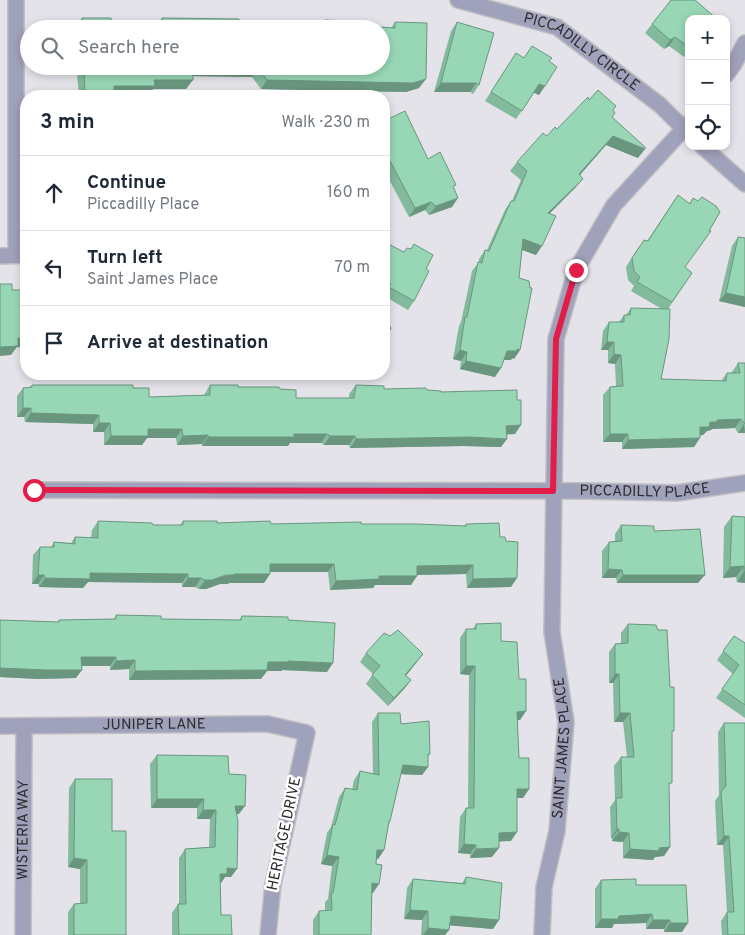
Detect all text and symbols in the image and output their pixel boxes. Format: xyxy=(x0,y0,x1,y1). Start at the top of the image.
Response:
street label: PICCADILLY CIRCLE xyxy=(521,9,643,96)
map controls xyxy=(685,15,730,150)
button: + xyxy=(685,15,730,60)
search box xyxy=(20,20,390,75)
icon: search xyxy=(38,34,66,62)
text: Search here xyxy=(78,36,180,60)
button: − xyxy=(685,60,730,105)
button: locate xyxy=(685,105,730,150)
text: 3 min xyxy=(40,109,95,136)
text: Walk · 230 m xyxy=(281,113,370,133)
text: Continue xyxy=(87,171,166,195)
icon: ahead xyxy=(40,179,68,207)
text: 160 m xyxy=(327,183,370,203)
text: Piccadilly Place xyxy=(87,195,199,215)
text: Turn left xyxy=(87,246,163,270)
icon: left xyxy=(40,254,68,282)
text: 70 m xyxy=(335,258,370,278)
route end xyxy=(565,259,588,282)
text: Saint James Place xyxy=(87,270,218,290)
icon: arrive xyxy=(40,329,68,357)
text: Arrive at destination xyxy=(87,331,268,355)
route start xyxy=(23,479,46,502)
street label: PICCADILLY PLACE xyxy=(579,479,712,503)
street label: SAINT JAMES PLACE xyxy=(549,676,576,819)
street label: JUNIPER LANE xyxy=(102,715,206,735)
street label: HERITAGE DRIVE xyxy=(264,775,306,893)
street label: WISTERIA WAY xyxy=(14,780,33,880)

